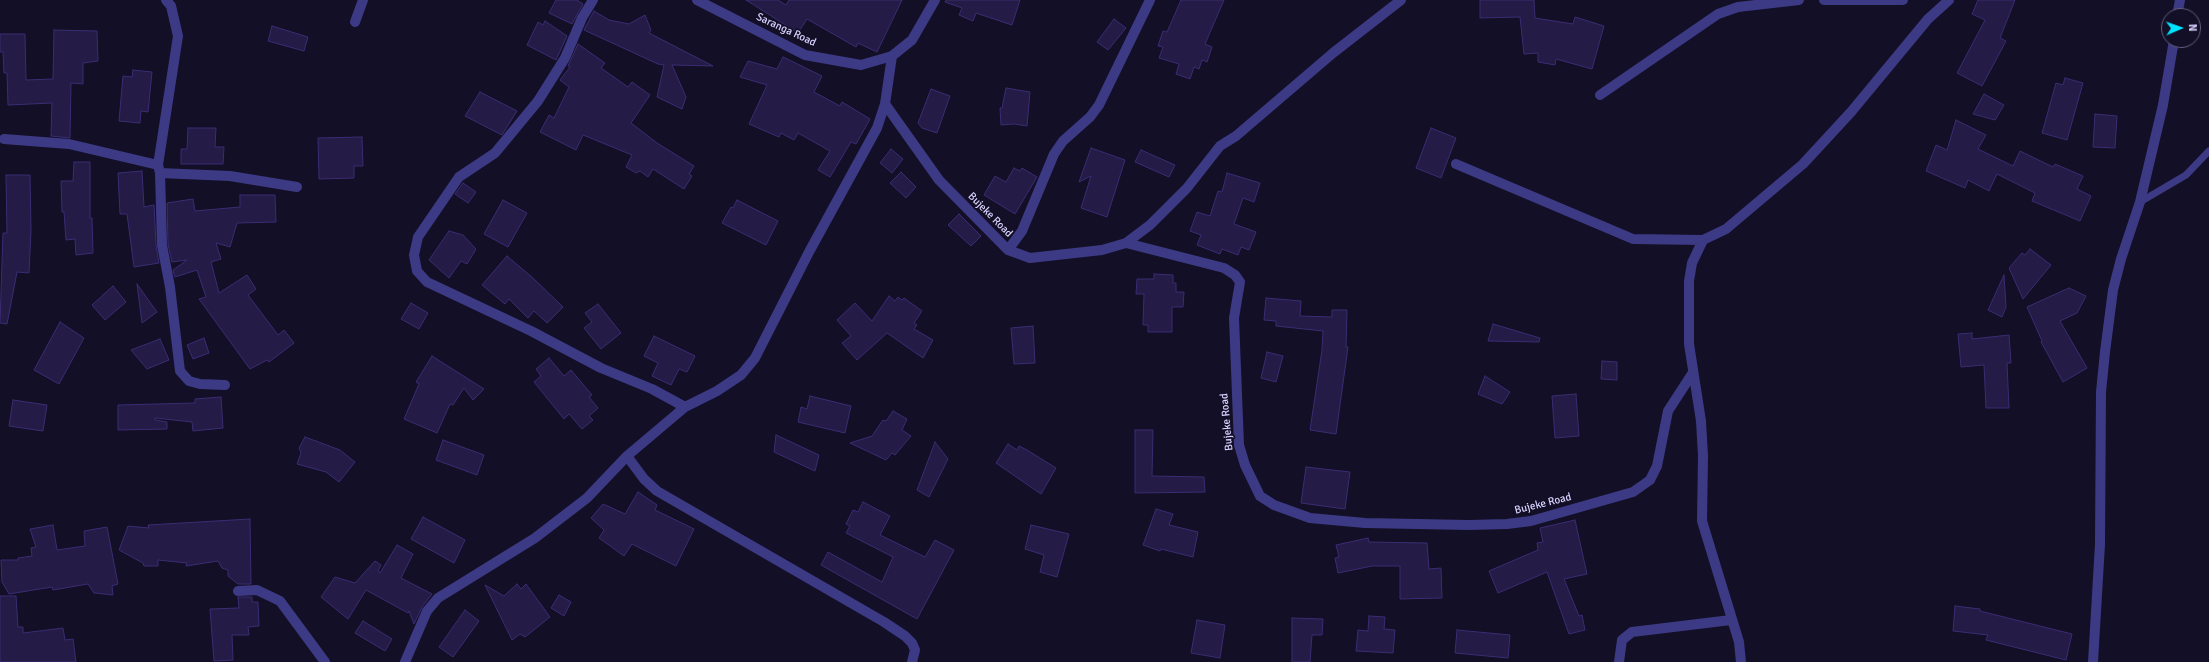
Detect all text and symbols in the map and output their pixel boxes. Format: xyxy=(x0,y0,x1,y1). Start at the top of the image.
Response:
north arrow xyxy=(2161,8,2201,48)
street label: Saranga Road xyxy=(754,10,818,50)
text: N xyxy=(2186,24,2199,32)
street label: Bujeke Road xyxy=(965,190,1015,240)
street label: Bujeke Road xyxy=(1218,393,1236,451)
street label: Bujeke Road xyxy=(1513,491,1573,517)

